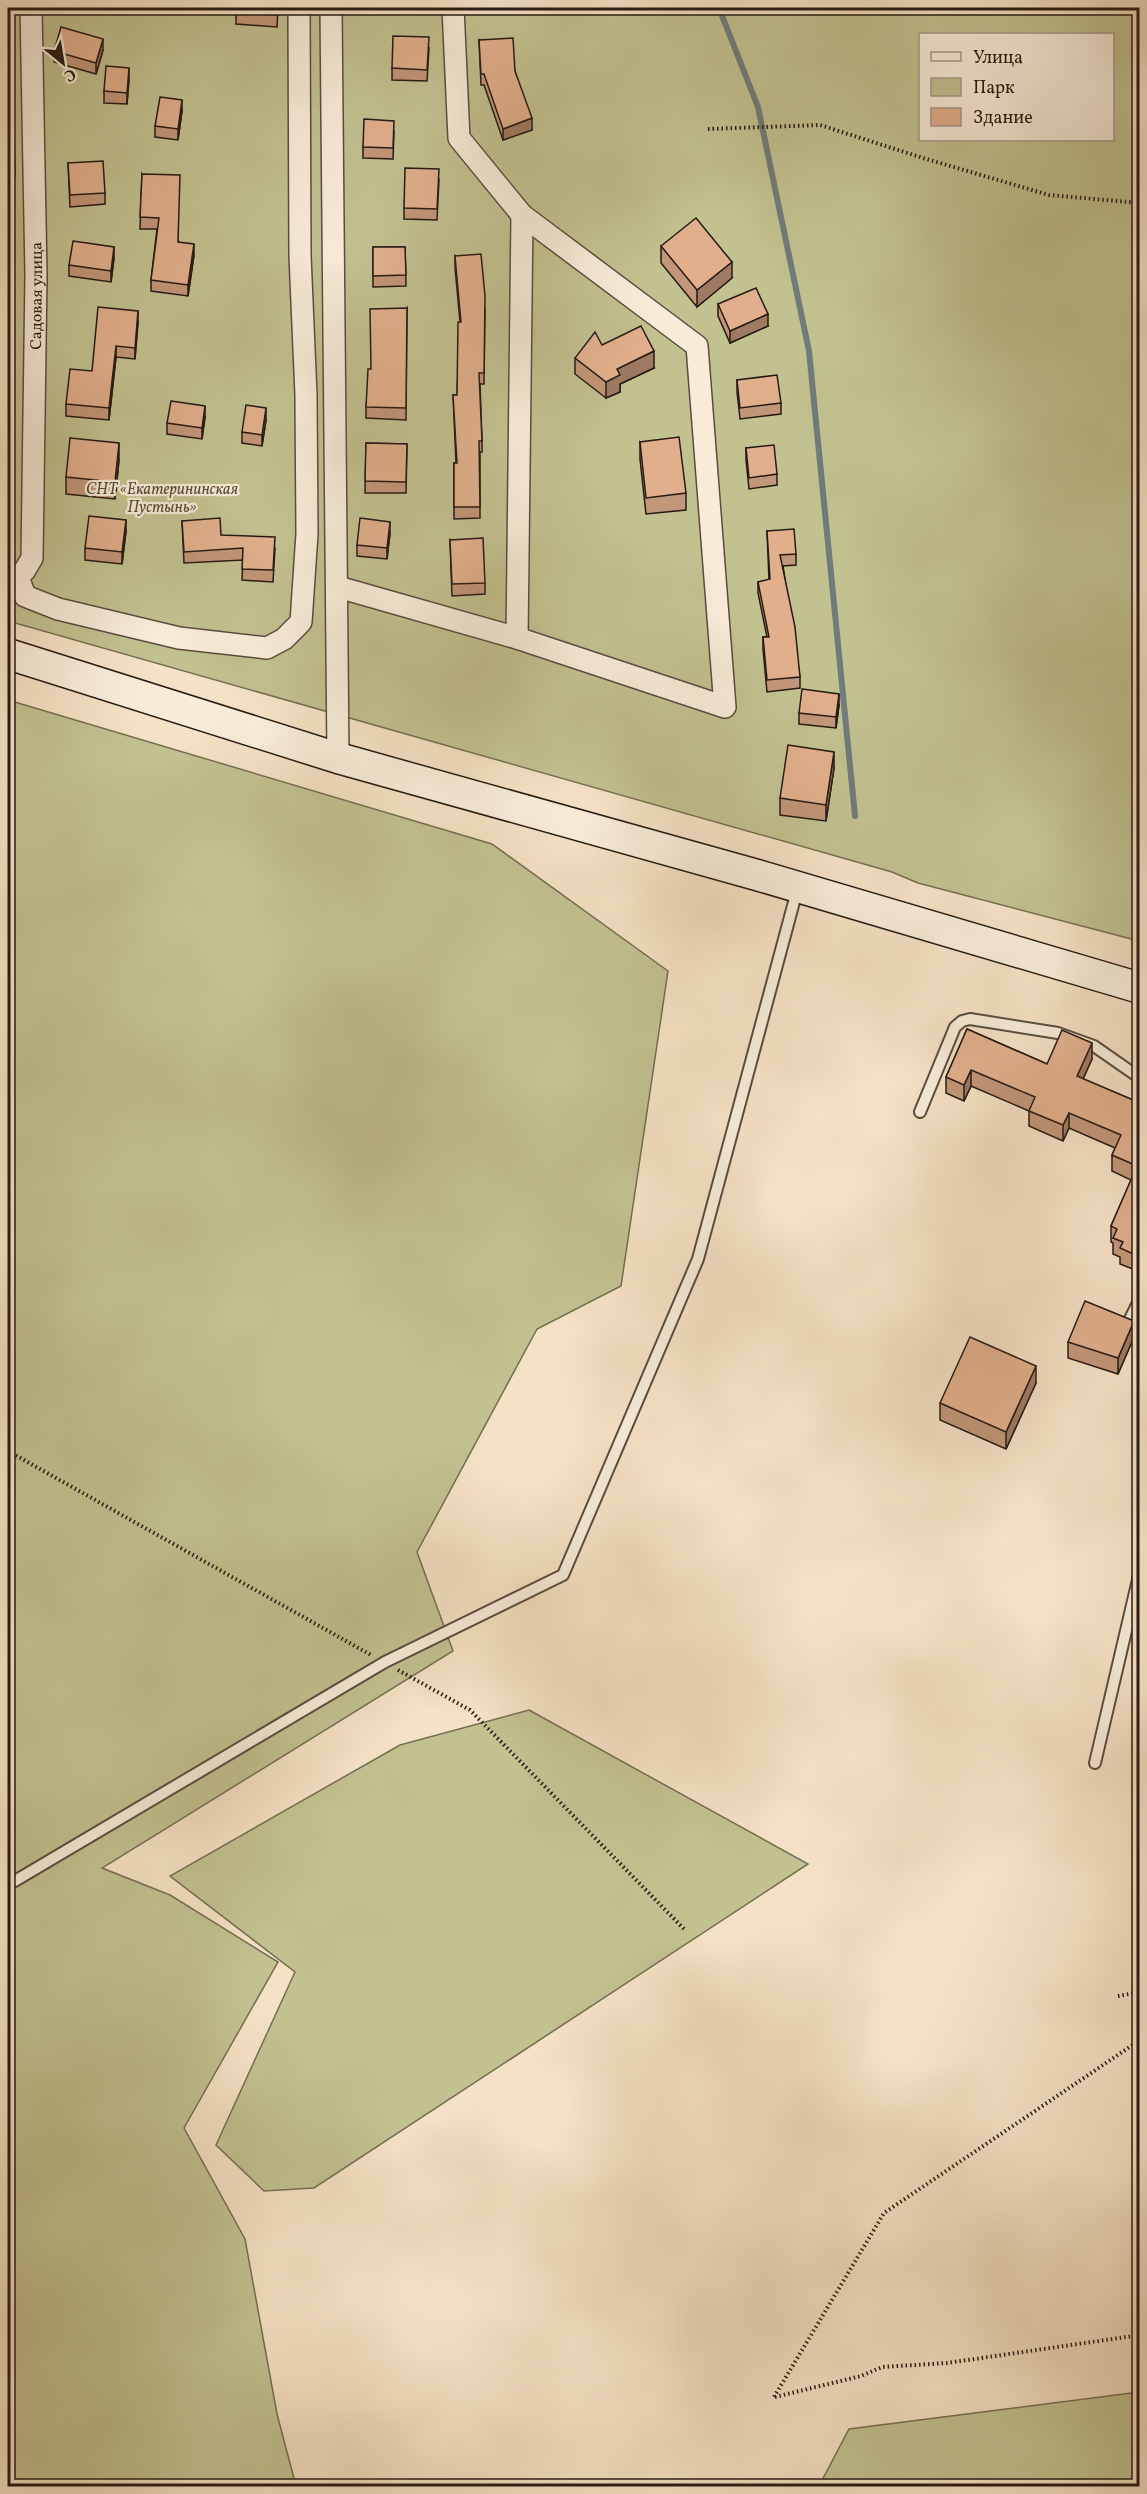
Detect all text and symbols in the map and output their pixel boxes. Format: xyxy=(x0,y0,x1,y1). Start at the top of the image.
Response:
north arrow xyxy=(33,33,93,93)
legend xyxy=(919,33,1114,141)
text: Улица xyxy=(973,46,1023,71)
text: С xyxy=(60,62,79,86)
text: Парк xyxy=(973,76,1015,101)
text: Здание xyxy=(973,106,1033,131)
street label: Садовая улица xyxy=(26,242,49,350)
park label: СНТ «Екатерининская Пустынь» xyxy=(86,479,238,519)

